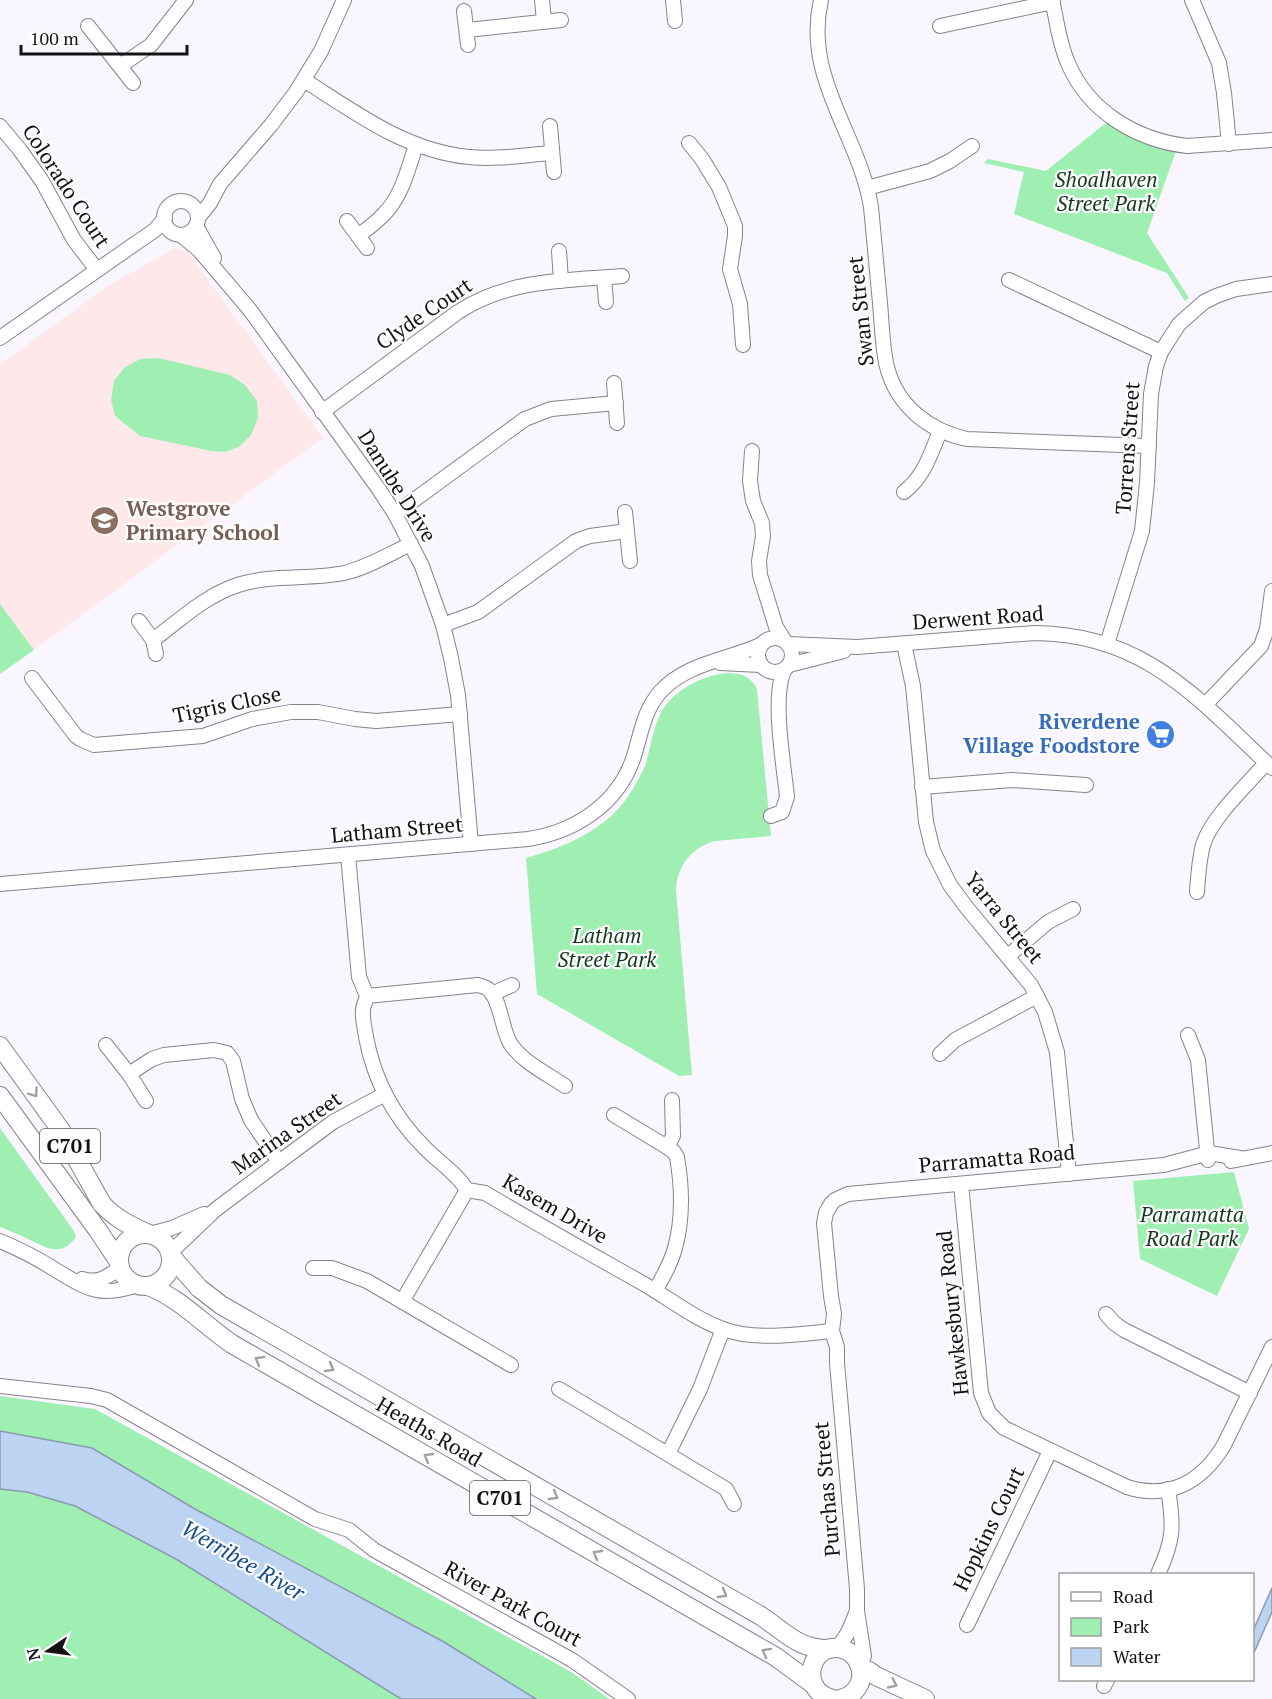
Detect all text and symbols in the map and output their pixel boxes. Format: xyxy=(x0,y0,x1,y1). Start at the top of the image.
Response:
scale bar xyxy=(21,18,188,56)
text: 100 m xyxy=(30,26,79,50)
street label: Colorado Court xyxy=(16,118,117,253)
park label: Shoalhaven Street Park xyxy=(1054,165,1158,217)
street label: Swan Street xyxy=(840,254,880,368)
street label: Clyde Court xyxy=(370,271,477,356)
street label: Torrens Street xyxy=(1108,381,1146,515)
street label: Danube Drive xyxy=(352,424,443,547)
place label: Westgrove Primary School xyxy=(126,494,280,546)
school or university icon: Westgrove Primary School xyxy=(89,505,121,537)
street label: Derwent Road xyxy=(911,598,1045,636)
street label: Tigris Close xyxy=(170,679,284,729)
place label: Riverdene Village Foodstore xyxy=(963,707,1140,759)
supermarket icon: Riverdene Village Foodstore xyxy=(1145,718,1177,750)
street label: Latham Street xyxy=(330,809,464,849)
street label: Yarra Street xyxy=(959,866,1050,969)
park label: Latham Street Park xyxy=(558,921,657,973)
street label: Marina Street xyxy=(226,1084,347,1180)
one-way arrow xyxy=(27,1087,38,1098)
road number: C701 xyxy=(40,1129,100,1163)
street label: Parramatta Road xyxy=(918,1137,1077,1179)
street label: Kasem Drive xyxy=(498,1167,613,1250)
park label: Parramatta Road Park xyxy=(1139,1200,1244,1252)
street label: Hawkesbury Road xyxy=(929,1229,975,1397)
one-way arrow xyxy=(255,1356,265,1367)
one-way arrow xyxy=(324,1360,334,1372)
street label: Heaths Road xyxy=(372,1390,488,1473)
street label: Purchas Street xyxy=(806,1420,846,1558)
one-way arrow xyxy=(424,1453,434,1464)
street label: Hopkins Court xyxy=(946,1461,1030,1595)
road number: C701 xyxy=(470,1481,530,1515)
one-way arrow xyxy=(548,1489,558,1501)
water label: Werribee River xyxy=(177,1513,311,1607)
one-way arrow xyxy=(593,1550,603,1562)
street label: River Park Court xyxy=(440,1554,588,1653)
legend xyxy=(1059,1573,1254,1681)
text: Road xyxy=(1113,1584,1153,1608)
one-way arrow xyxy=(717,1586,727,1598)
text: Park xyxy=(1113,1614,1150,1638)
north arrow xyxy=(18,1621,78,1681)
text: Water xyxy=(1113,1644,1160,1668)
text: N xyxy=(21,1646,45,1663)
one-way arrow xyxy=(762,1647,772,1659)
one-way arrow xyxy=(886,1677,897,1689)

